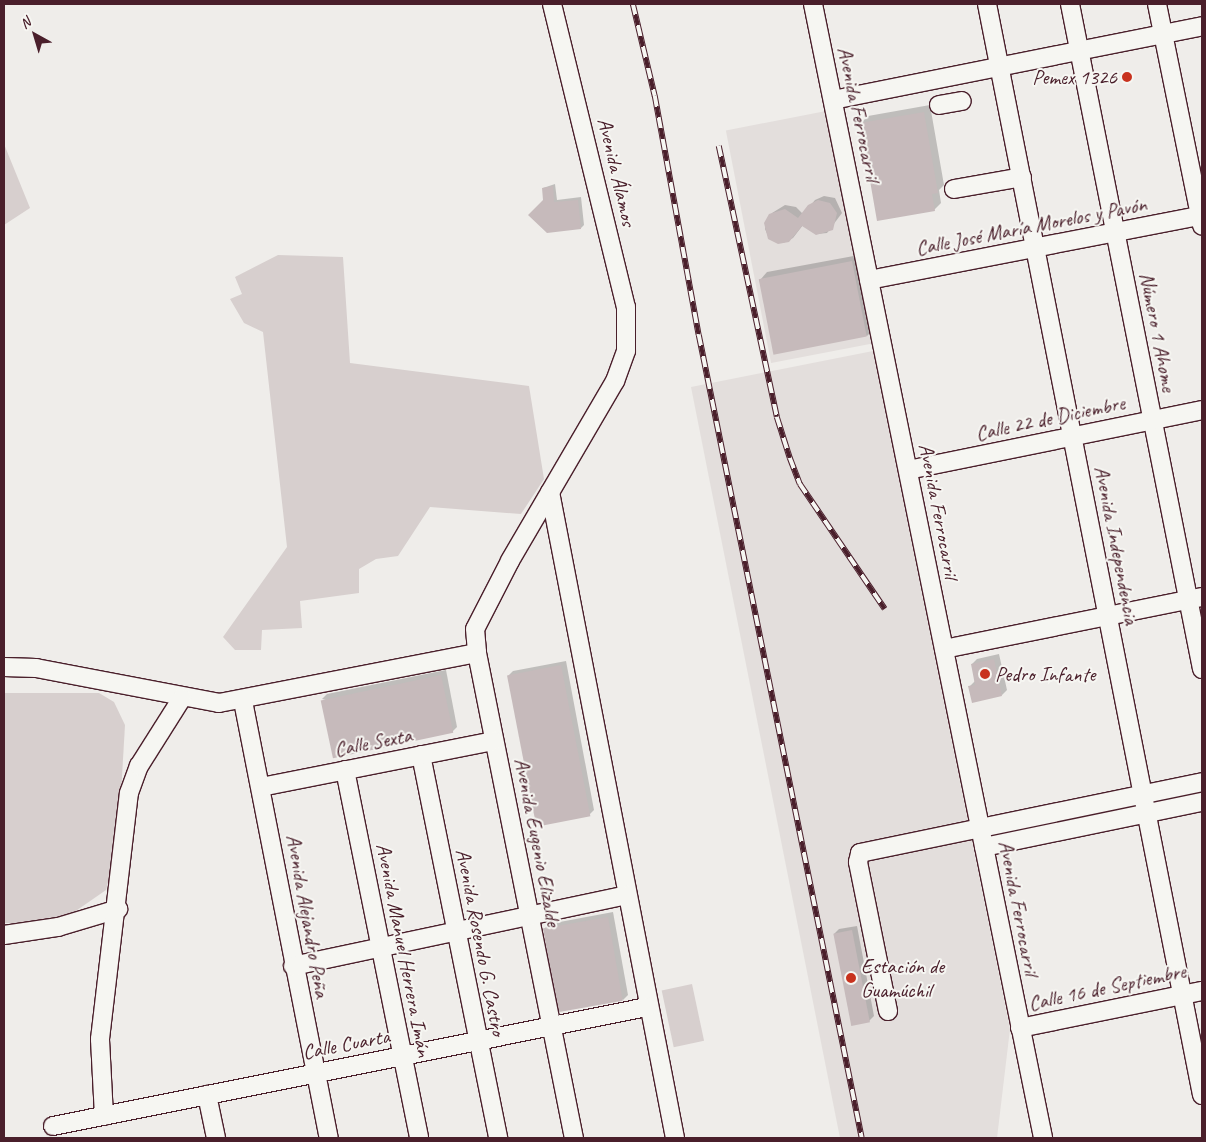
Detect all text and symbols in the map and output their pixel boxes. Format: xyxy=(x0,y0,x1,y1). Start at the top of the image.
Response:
north arrow xyxy=(10,10,60,60)
text: N xyxy=(17,14,34,32)
street label: Avenida Ferrocarril xyxy=(832,44,886,184)
place label: Pemex 1326 xyxy=(1032,64,1117,90)
marker: Pemex 1326 xyxy=(1121,71,1133,83)
street label: Avenida Álamos xyxy=(592,115,642,229)
street label: Calle José María Morelos y Pavón xyxy=(913,191,1149,261)
street label: Número 1 Ahome xyxy=(1134,270,1182,394)
street label: Calle 22 de Diciembre xyxy=(972,390,1128,446)
street label: Avenida Ferrocarril xyxy=(914,441,964,581)
street label: Avenida Independencia xyxy=(1089,464,1145,626)
place label: Pedro Infante xyxy=(995,661,1096,687)
marker: Pedro Infante xyxy=(979,668,991,680)
street label: Calle Sexta xyxy=(333,722,413,762)
street label: Avenida Eugenio Elizalde xyxy=(509,756,567,928)
street label: Avenida Alejandro Peña xyxy=(281,832,335,1000)
street label: Avenida Ferrocarril xyxy=(994,838,1044,978)
street label: Avenida Manuel Herrera Imán xyxy=(371,841,437,1059)
street label: Avenida Rosendo G. Castro xyxy=(451,846,511,1038)
place label: Estación de Guamúchil xyxy=(861,953,944,1003)
street label: Calle 16 de Septiembre xyxy=(1026,958,1188,1016)
marker: Estación de Guamúchil xyxy=(845,972,857,984)
street label: Calle Cuarta xyxy=(301,1023,391,1065)

